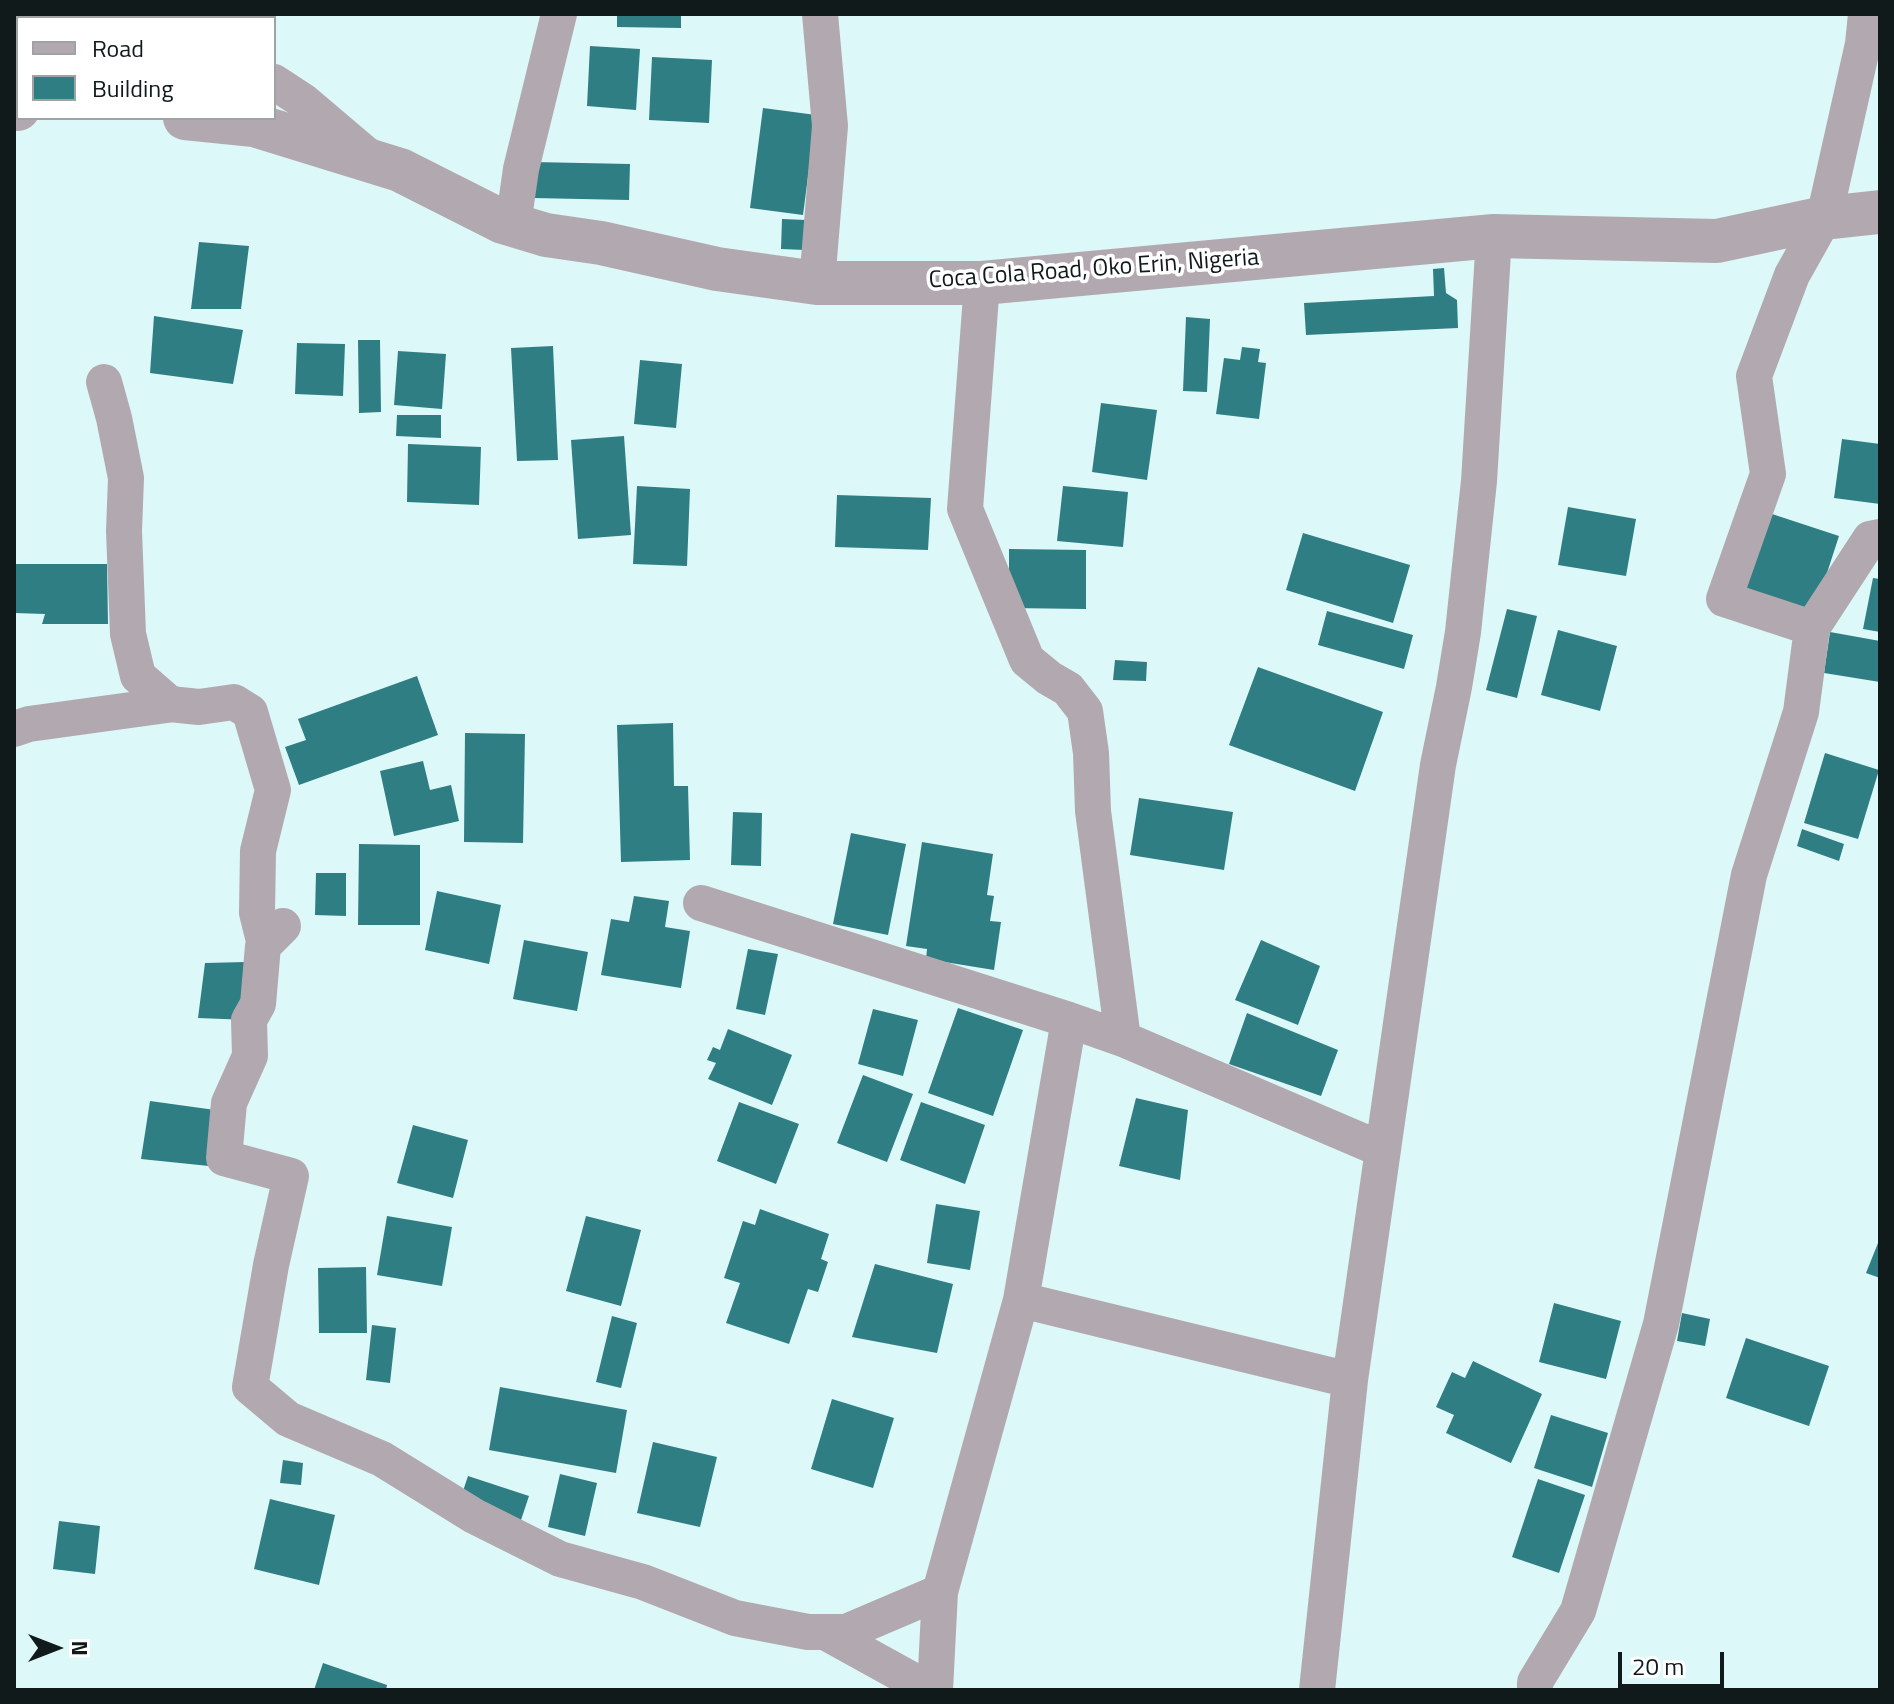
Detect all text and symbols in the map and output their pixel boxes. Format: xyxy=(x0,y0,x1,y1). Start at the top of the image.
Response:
legend xyxy=(16,16,276,120)
text: Road xyxy=(92,30,144,66)
text: Building xyxy=(92,70,174,106)
street label: Coca Cola Road, Oko Erin, Nigeria xyxy=(928,244,1260,296)
north arrow xyxy=(16,1608,96,1688)
scale bar xyxy=(1622,1636,1728,1686)
text: N xyxy=(63,1640,97,1656)
text: 20 m xyxy=(1632,1648,1684,1684)

